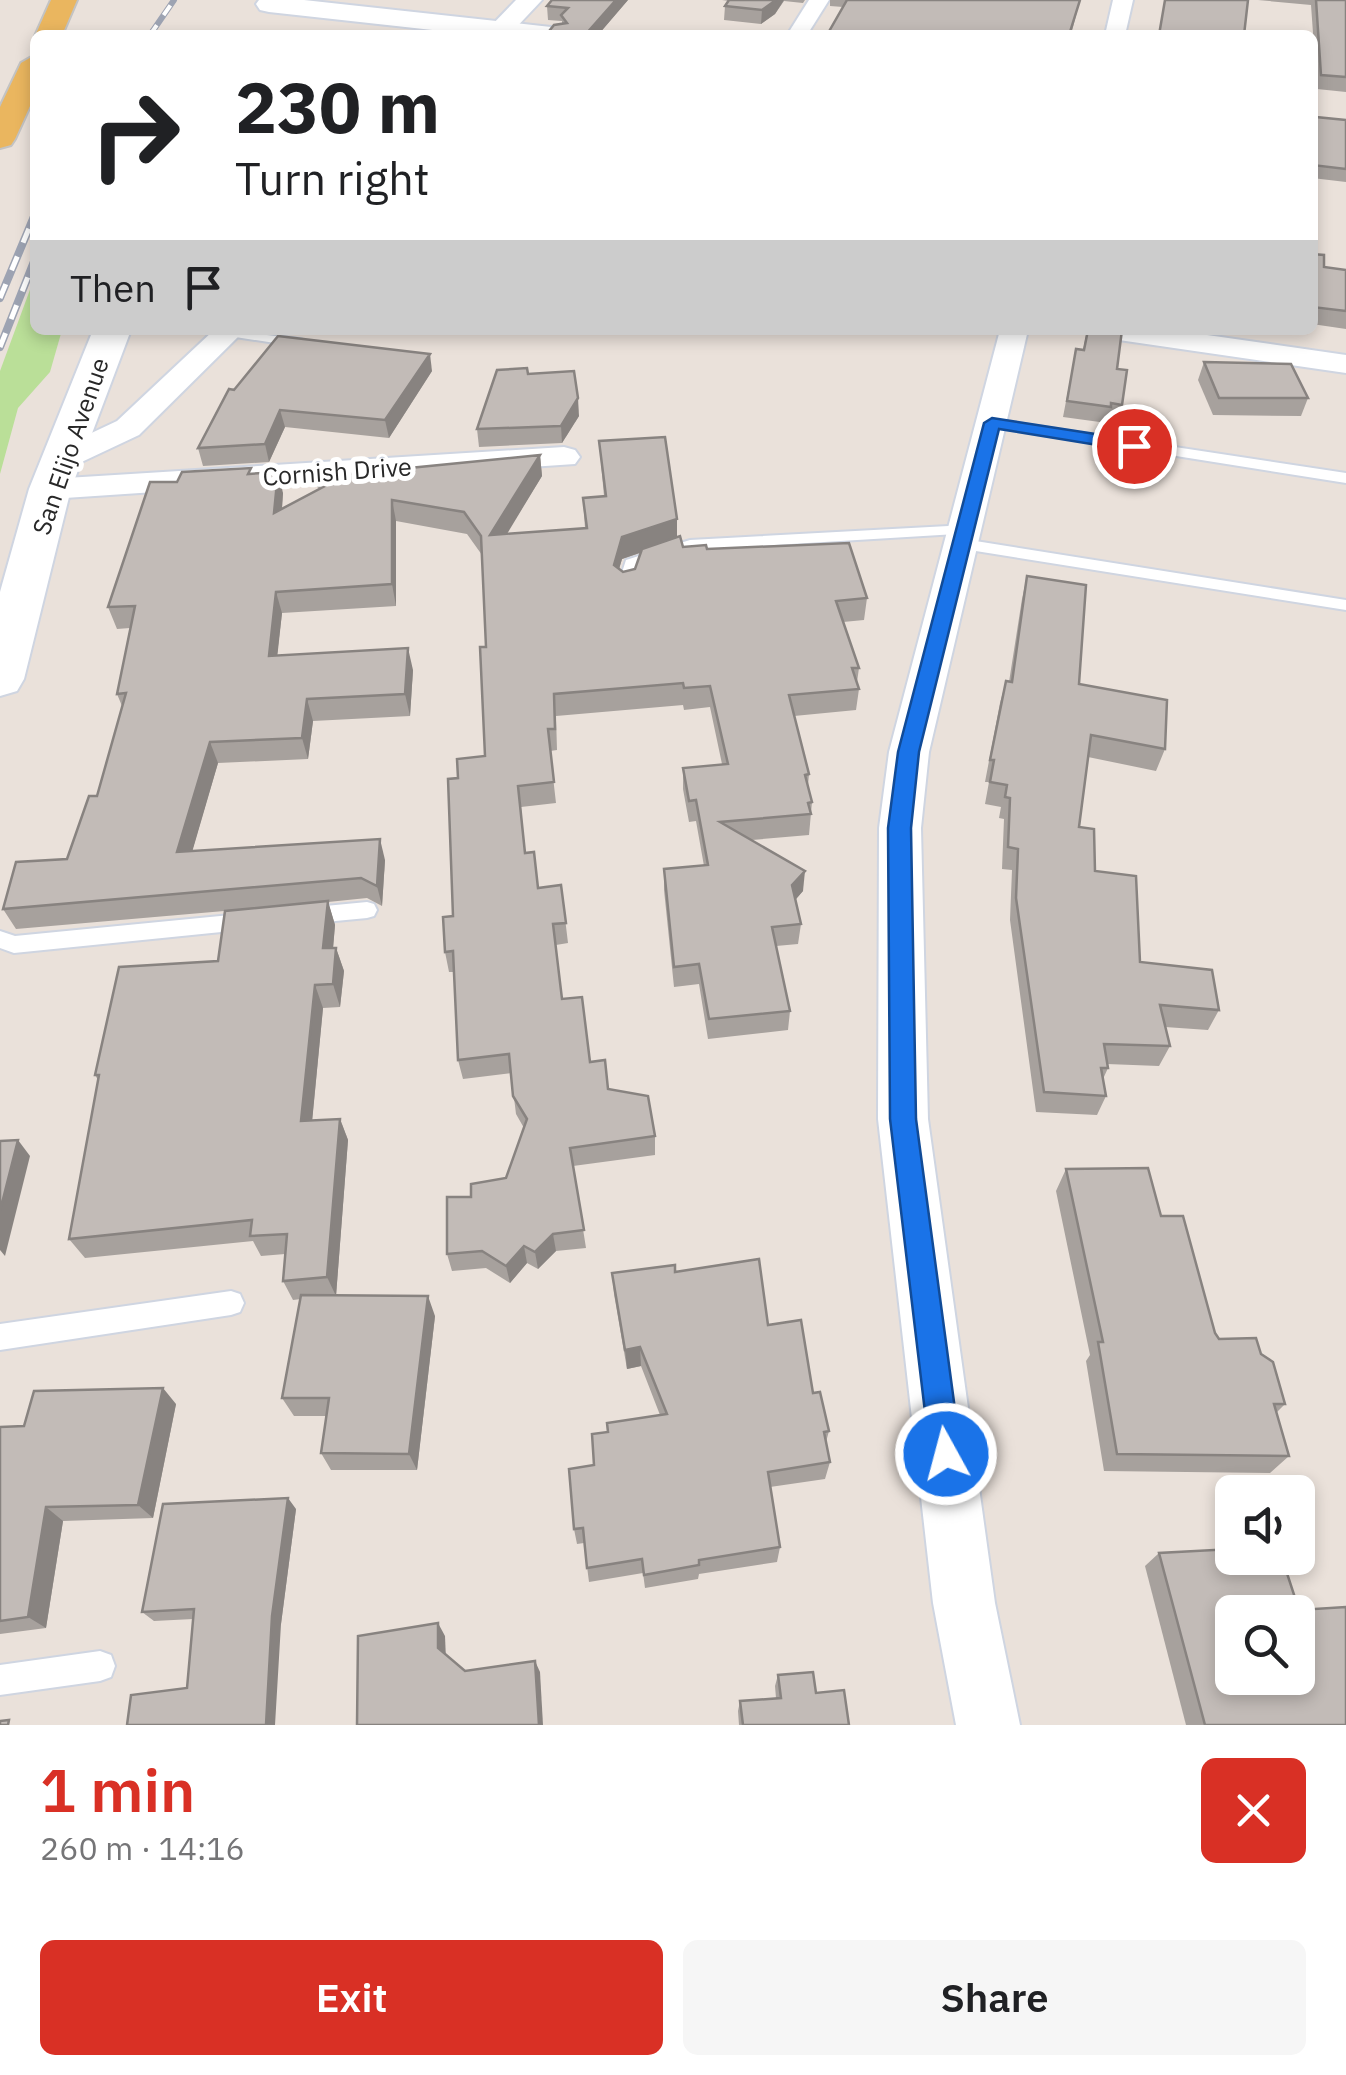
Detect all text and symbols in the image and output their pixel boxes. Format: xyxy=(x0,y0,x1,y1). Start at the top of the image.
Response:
text: 230 m xyxy=(235,61,440,152)
icon: right xyxy=(70,70,200,200)
text: Turn right xyxy=(235,149,430,207)
icon: arrive xyxy=(176,260,231,315)
text: Then xyxy=(70,263,156,312)
street label: San Elijo Avenue xyxy=(24,353,116,539)
pin xyxy=(1092,404,1177,489)
icon: arrive xyxy=(1107,419,1162,474)
street label: Cornish Drive xyxy=(261,449,413,493)
position arrow xyxy=(894,1402,998,1506)
map controls xyxy=(1215,1475,1315,1695)
button: sound xyxy=(1215,1475,1315,1575)
button: search xyxy=(1215,1595,1315,1695)
text: 1 min xyxy=(40,1750,195,1829)
button: close xyxy=(1201,1758,1306,1863)
text: 260 m · 14:16 xyxy=(40,1827,245,1869)
button: Exit xyxy=(40,1940,663,2055)
button: Share xyxy=(683,1940,1306,2055)

